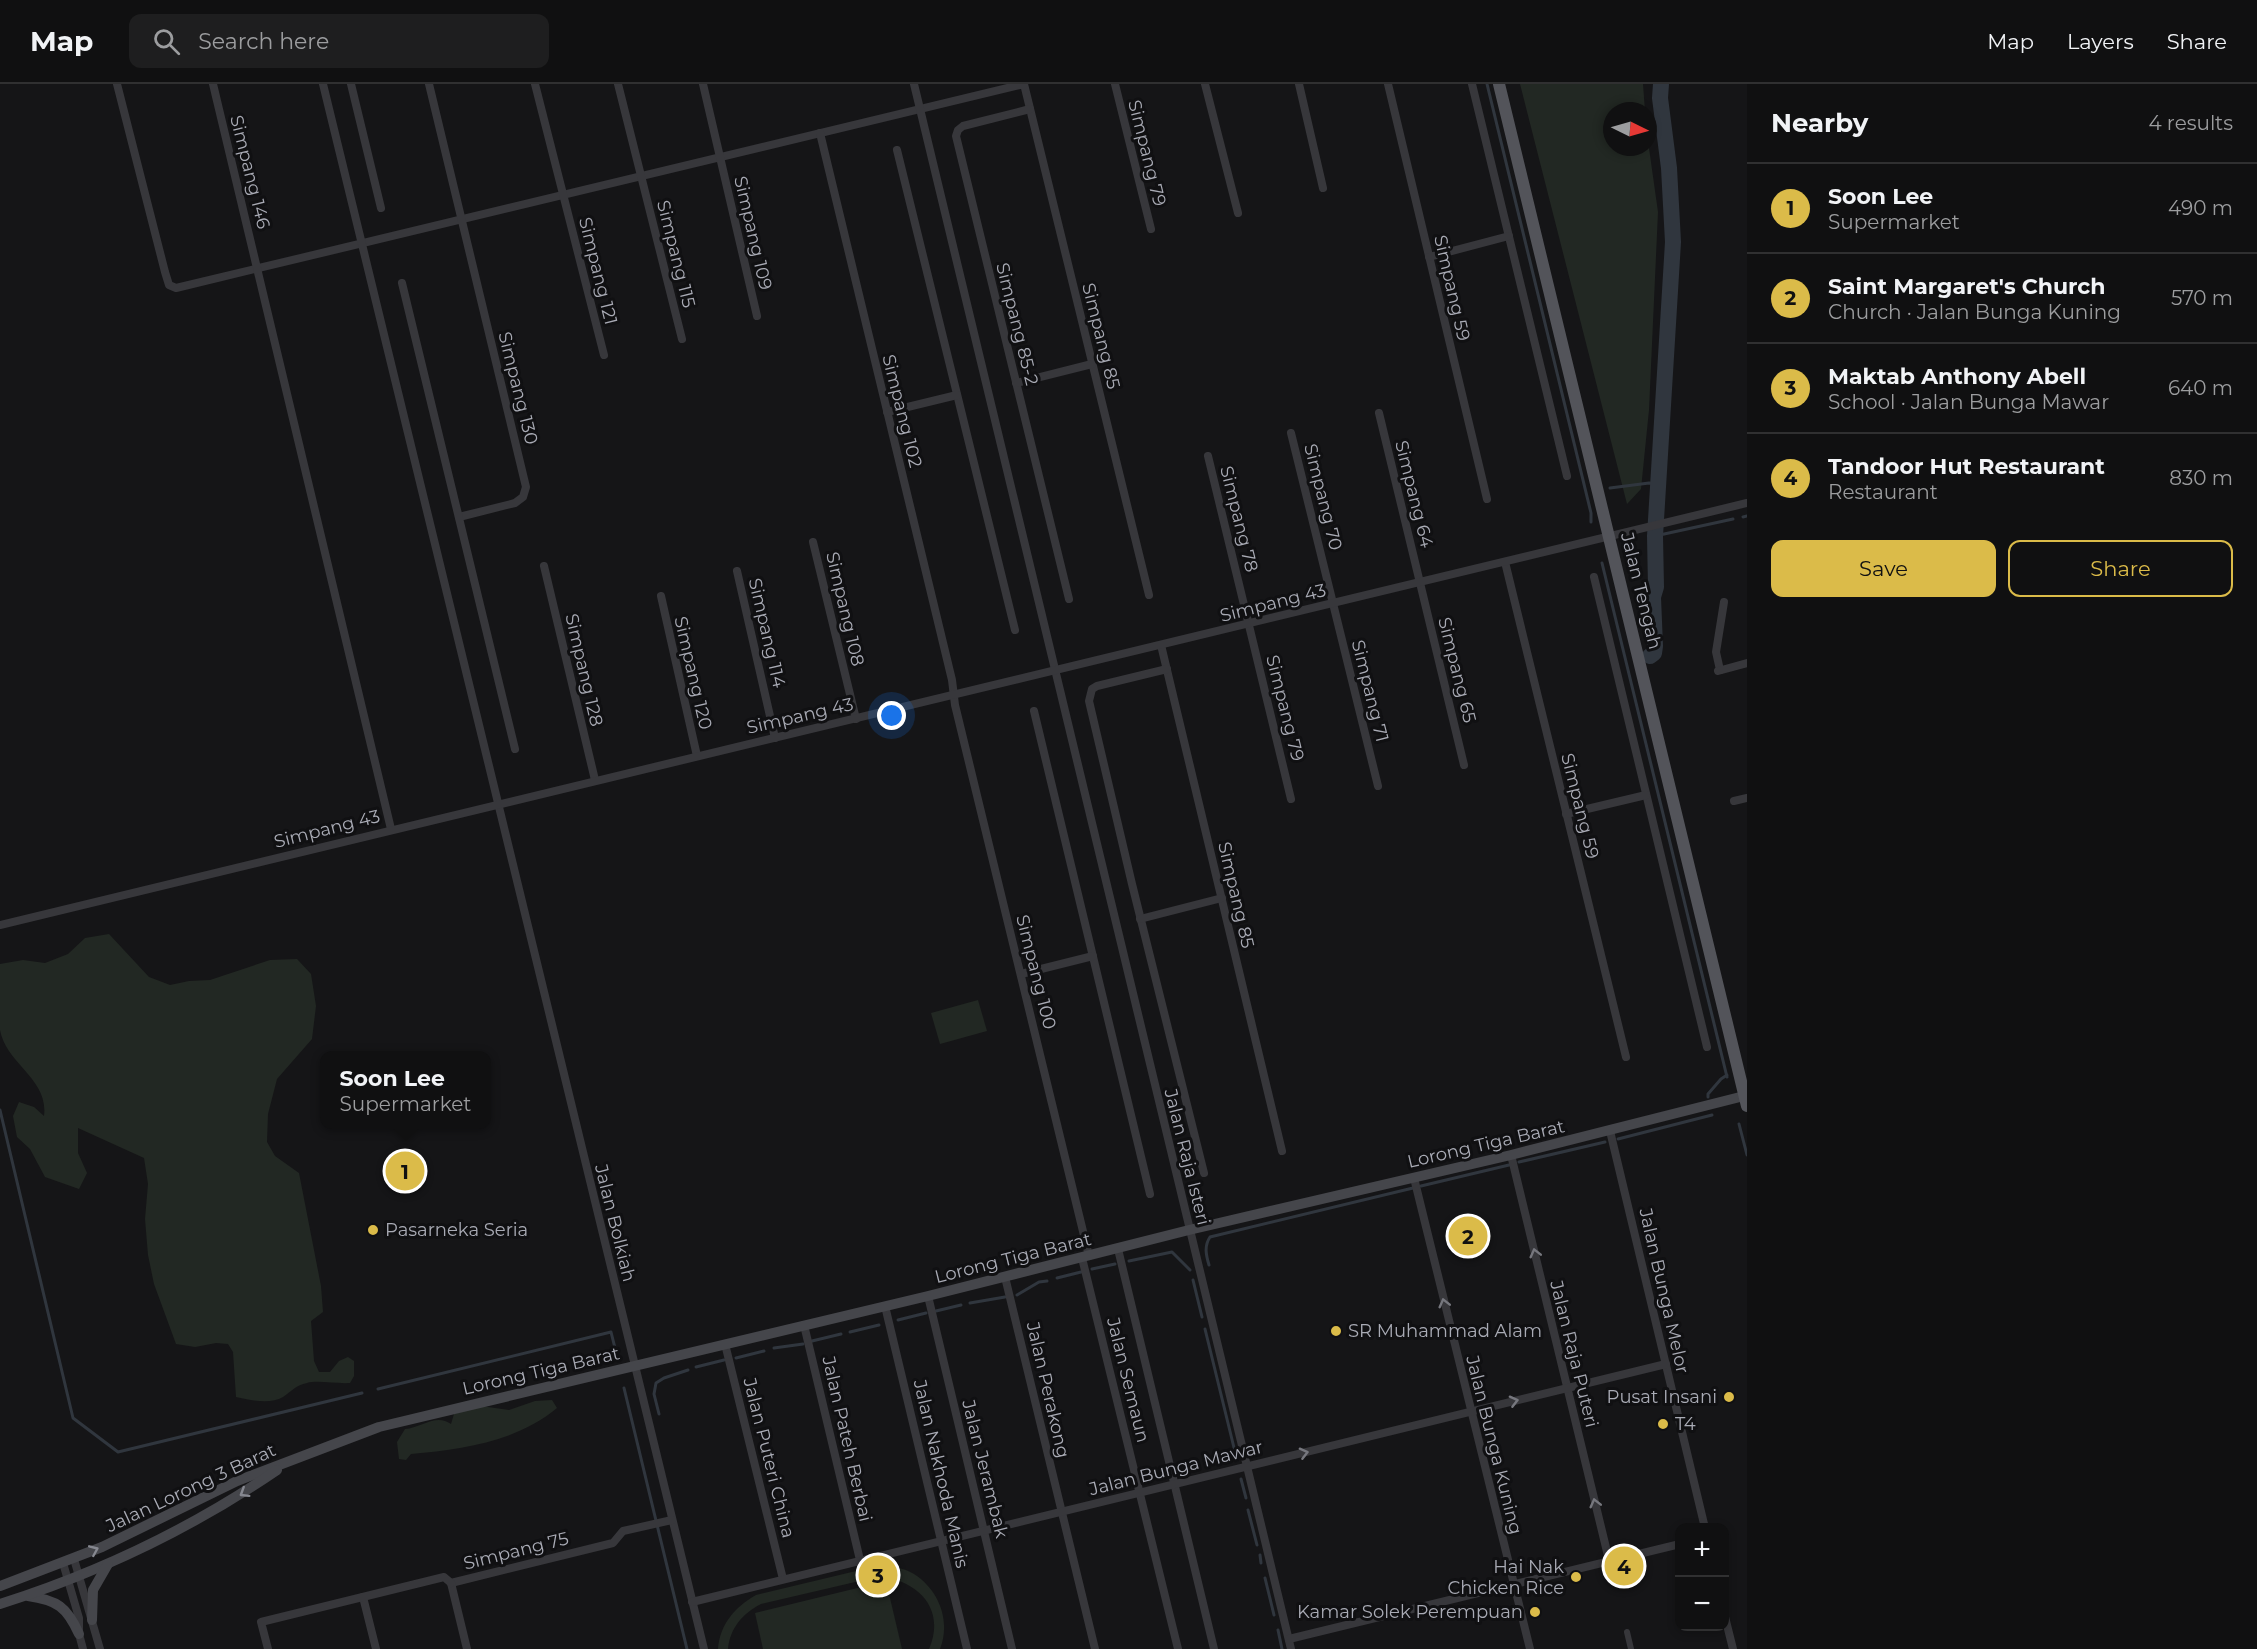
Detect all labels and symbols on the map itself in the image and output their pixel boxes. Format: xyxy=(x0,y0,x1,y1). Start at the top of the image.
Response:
street label: Simpang 79 xyxy=(1123,98,1171,208)
north arrow xyxy=(1603,102,1657,156)
street label: Simpang 146 xyxy=(225,113,275,231)
street label: Simpang 109 xyxy=(729,174,777,292)
street label: Simpang 115 xyxy=(652,198,700,310)
street label: Simpang 121 xyxy=(574,215,622,327)
street label: Simpang 59 xyxy=(1429,233,1475,343)
street label: Simpang 85-2 xyxy=(991,260,1043,388)
street label: Simpang 85 xyxy=(1077,281,1125,391)
street label: Simpang 130 xyxy=(493,329,543,447)
street label: Simpang 102 xyxy=(877,352,927,470)
street label: Simpang 64 xyxy=(1390,438,1438,550)
street label: Simpang 70 xyxy=(1299,441,1347,553)
street label: Simpang 78 xyxy=(1215,464,1263,574)
street label: Jalan Tengah xyxy=(1616,529,1666,652)
street label: Simpang 108 xyxy=(821,550,869,668)
street label: Simpang 114 xyxy=(744,576,790,690)
street label: Simpang 43 xyxy=(1218,579,1328,627)
street label: Simpang 128 xyxy=(560,611,608,729)
street label: Simpang 120 xyxy=(669,614,717,732)
street label: Simpang 65 xyxy=(1433,615,1481,725)
street label: Simpang 71 xyxy=(1347,638,1393,744)
street label: Simpang 79 xyxy=(1261,653,1309,763)
street label: Simpang 43 xyxy=(745,693,855,739)
your location xyxy=(877,701,906,730)
street label: Simpang 59 xyxy=(1556,751,1604,861)
street label: Simpang 43 xyxy=(272,805,382,853)
street label: Simpang 85 xyxy=(1213,840,1259,950)
street label: Simpang 100 xyxy=(1011,912,1061,1032)
street label: Jalan Raja Isteri xyxy=(1159,1086,1215,1227)
street label: Lorong Tiga Barat xyxy=(1405,1115,1567,1173)
pin: 1 xyxy=(386,1148,424,1194)
street label: Jalan Bolkiah xyxy=(590,1161,640,1284)
street label: Jalan Bunga Melor xyxy=(1634,1205,1694,1376)
pin: 2 xyxy=(1448,1214,1488,1258)
place label: Pasarneka Seria xyxy=(385,1219,528,1241)
marker: Pasarneka Seria xyxy=(366,1223,380,1237)
street label: Lorong Tiga Barat xyxy=(932,1228,1094,1288)
one-way arrow xyxy=(1529,1248,1542,1258)
street label: Jalan Raja Puteri xyxy=(1545,1277,1603,1430)
one-way arrow xyxy=(1439,1298,1452,1308)
street label: Jalan Semaun xyxy=(1102,1314,1154,1445)
street label: Jalan Perakong xyxy=(1021,1319,1074,1460)
place label: SR Muhammad Alam xyxy=(1348,1320,1542,1342)
marker: SR Muhammad Alam xyxy=(1329,1324,1343,1338)
street label: Lorong Tiga Barat xyxy=(460,1342,622,1400)
street label: Jalan Bunga Kuning xyxy=(1461,1352,1527,1537)
street label: Jalan Pateh Berbai xyxy=(817,1353,877,1524)
street label: Jalan Puteri China xyxy=(738,1375,800,1540)
street label: Jalan Nakhoda Manis xyxy=(908,1377,973,1571)
place label: Pusat Insani xyxy=(1607,1386,1717,1408)
marker: Pusat Insani xyxy=(1722,1390,1736,1404)
one-way arrow xyxy=(1508,1396,1518,1409)
street label: Jalan Jerambak xyxy=(957,1397,1013,1541)
place label: T4 xyxy=(1675,1413,1696,1435)
marker: T4 xyxy=(1656,1417,1670,1431)
street label: Jalan Bunga Mawar xyxy=(1086,1436,1265,1500)
street label: Jalan Lorong 3 Barat xyxy=(102,1439,279,1537)
one-way arrow xyxy=(1299,1447,1309,1460)
one-way arrow xyxy=(240,1485,250,1497)
one-way arrow xyxy=(1590,1499,1603,1509)
street label: Simpang 75 xyxy=(461,1527,571,1575)
pin: 4 xyxy=(1604,1544,1644,1588)
one-way arrow xyxy=(88,1545,99,1557)
pin: 3 xyxy=(858,1552,898,1598)
place label: Hai Nak Chicken Rice xyxy=(1447,1556,1564,1599)
marker: Hai Nak Chicken Rice xyxy=(1569,1570,1583,1584)
place label: Kamar Solek Perempuan xyxy=(1297,1601,1523,1623)
marker: Kamar Solek Perempuan xyxy=(1528,1605,1542,1619)

